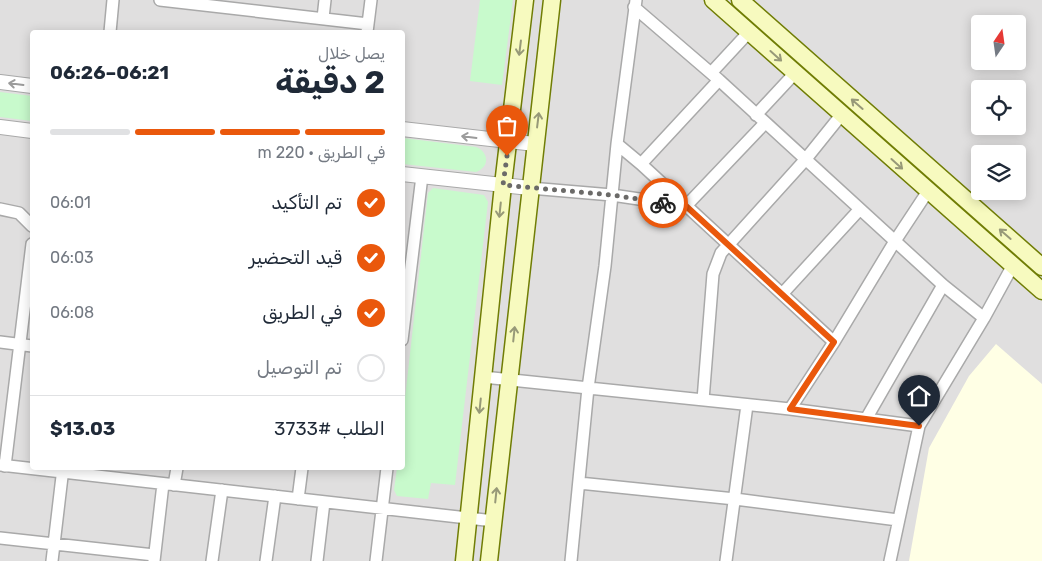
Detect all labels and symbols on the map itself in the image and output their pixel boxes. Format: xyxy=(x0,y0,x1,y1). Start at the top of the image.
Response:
north arrow xyxy=(971,15,1026,70)
one-way arrow xyxy=(515,40,525,56)
one-way arrow xyxy=(769,50,782,62)
one-way arrow xyxy=(9,79,25,89)
one-way arrow xyxy=(851,98,864,109)
pin xyxy=(486,105,528,156)
one-way arrow xyxy=(533,112,543,128)
one-way arrow xyxy=(461,132,477,142)
one-way arrow xyxy=(891,158,904,169)
courier xyxy=(638,178,688,228)
one-way arrow xyxy=(495,201,505,217)
one-way arrow xyxy=(999,229,1012,240)
one-way arrow xyxy=(509,326,519,342)
pin xyxy=(898,375,940,426)
one-way arrow xyxy=(475,398,485,414)
one-way arrow xyxy=(492,487,501,503)

